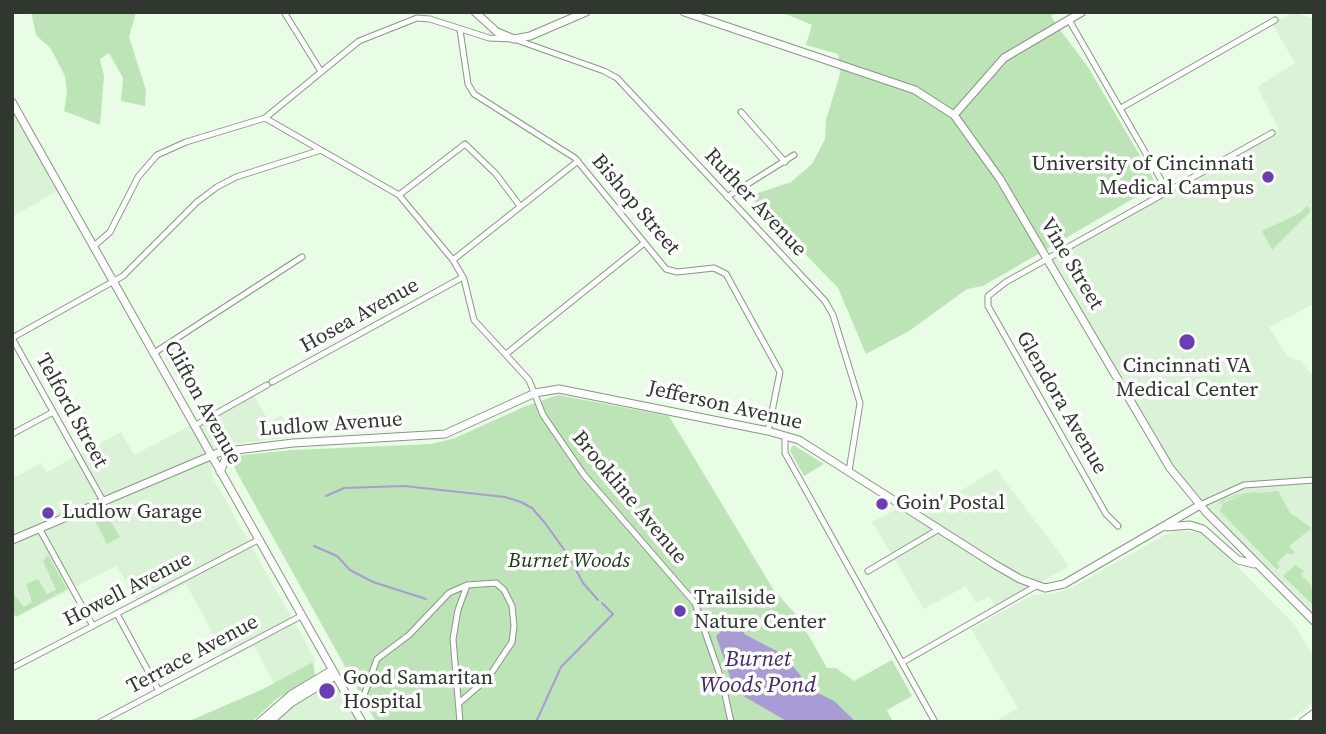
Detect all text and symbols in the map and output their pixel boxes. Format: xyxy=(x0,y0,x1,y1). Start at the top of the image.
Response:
street label: Ruther Avenue xyxy=(699,144,811,262)
street label: Bishop Street xyxy=(586,150,684,260)
place label: University of Cincinnati Medical Campus xyxy=(1031,152,1254,202)
marker: University of Cincinnati Medical Campus xyxy=(1260,169,1276,185)
street label: Vine Street xyxy=(1034,214,1108,314)
street label: Hosea Avenue xyxy=(296,273,424,359)
street label: Glendora Avenue xyxy=(1010,327,1112,479)
marker: Cincinnati VA Medical Center xyxy=(1177,332,1197,352)
street label: Clifton Avenue xyxy=(158,337,246,469)
street label: Telford Street xyxy=(29,350,113,472)
place label: Cincinnati VA Medical Center xyxy=(1116,354,1258,404)
street label: Jefferson Avenue xyxy=(645,376,805,436)
street label: Ludlow Avenue xyxy=(258,407,404,443)
street label: Brookline Avenue xyxy=(566,426,692,570)
place label: Goin' Postal xyxy=(896,491,1005,517)
marker: Goin' Postal xyxy=(874,496,890,512)
place label: Ludlow Garage xyxy=(62,500,202,526)
marker: Ludlow Garage xyxy=(40,505,56,521)
street label: Howell Avenue xyxy=(60,547,196,633)
park label: Burnet Woods xyxy=(508,549,630,575)
place label: Trailside Nature Center xyxy=(694,586,826,636)
marker: Trailside Nature Center xyxy=(672,603,688,619)
street label: Terrace Avenue xyxy=(123,610,263,700)
water label: Burnet Woods Pond xyxy=(700,646,816,700)
place label: Good Samaritan Hospital xyxy=(343,666,493,716)
marker: Good Samaritan Hospital xyxy=(317,681,337,701)

